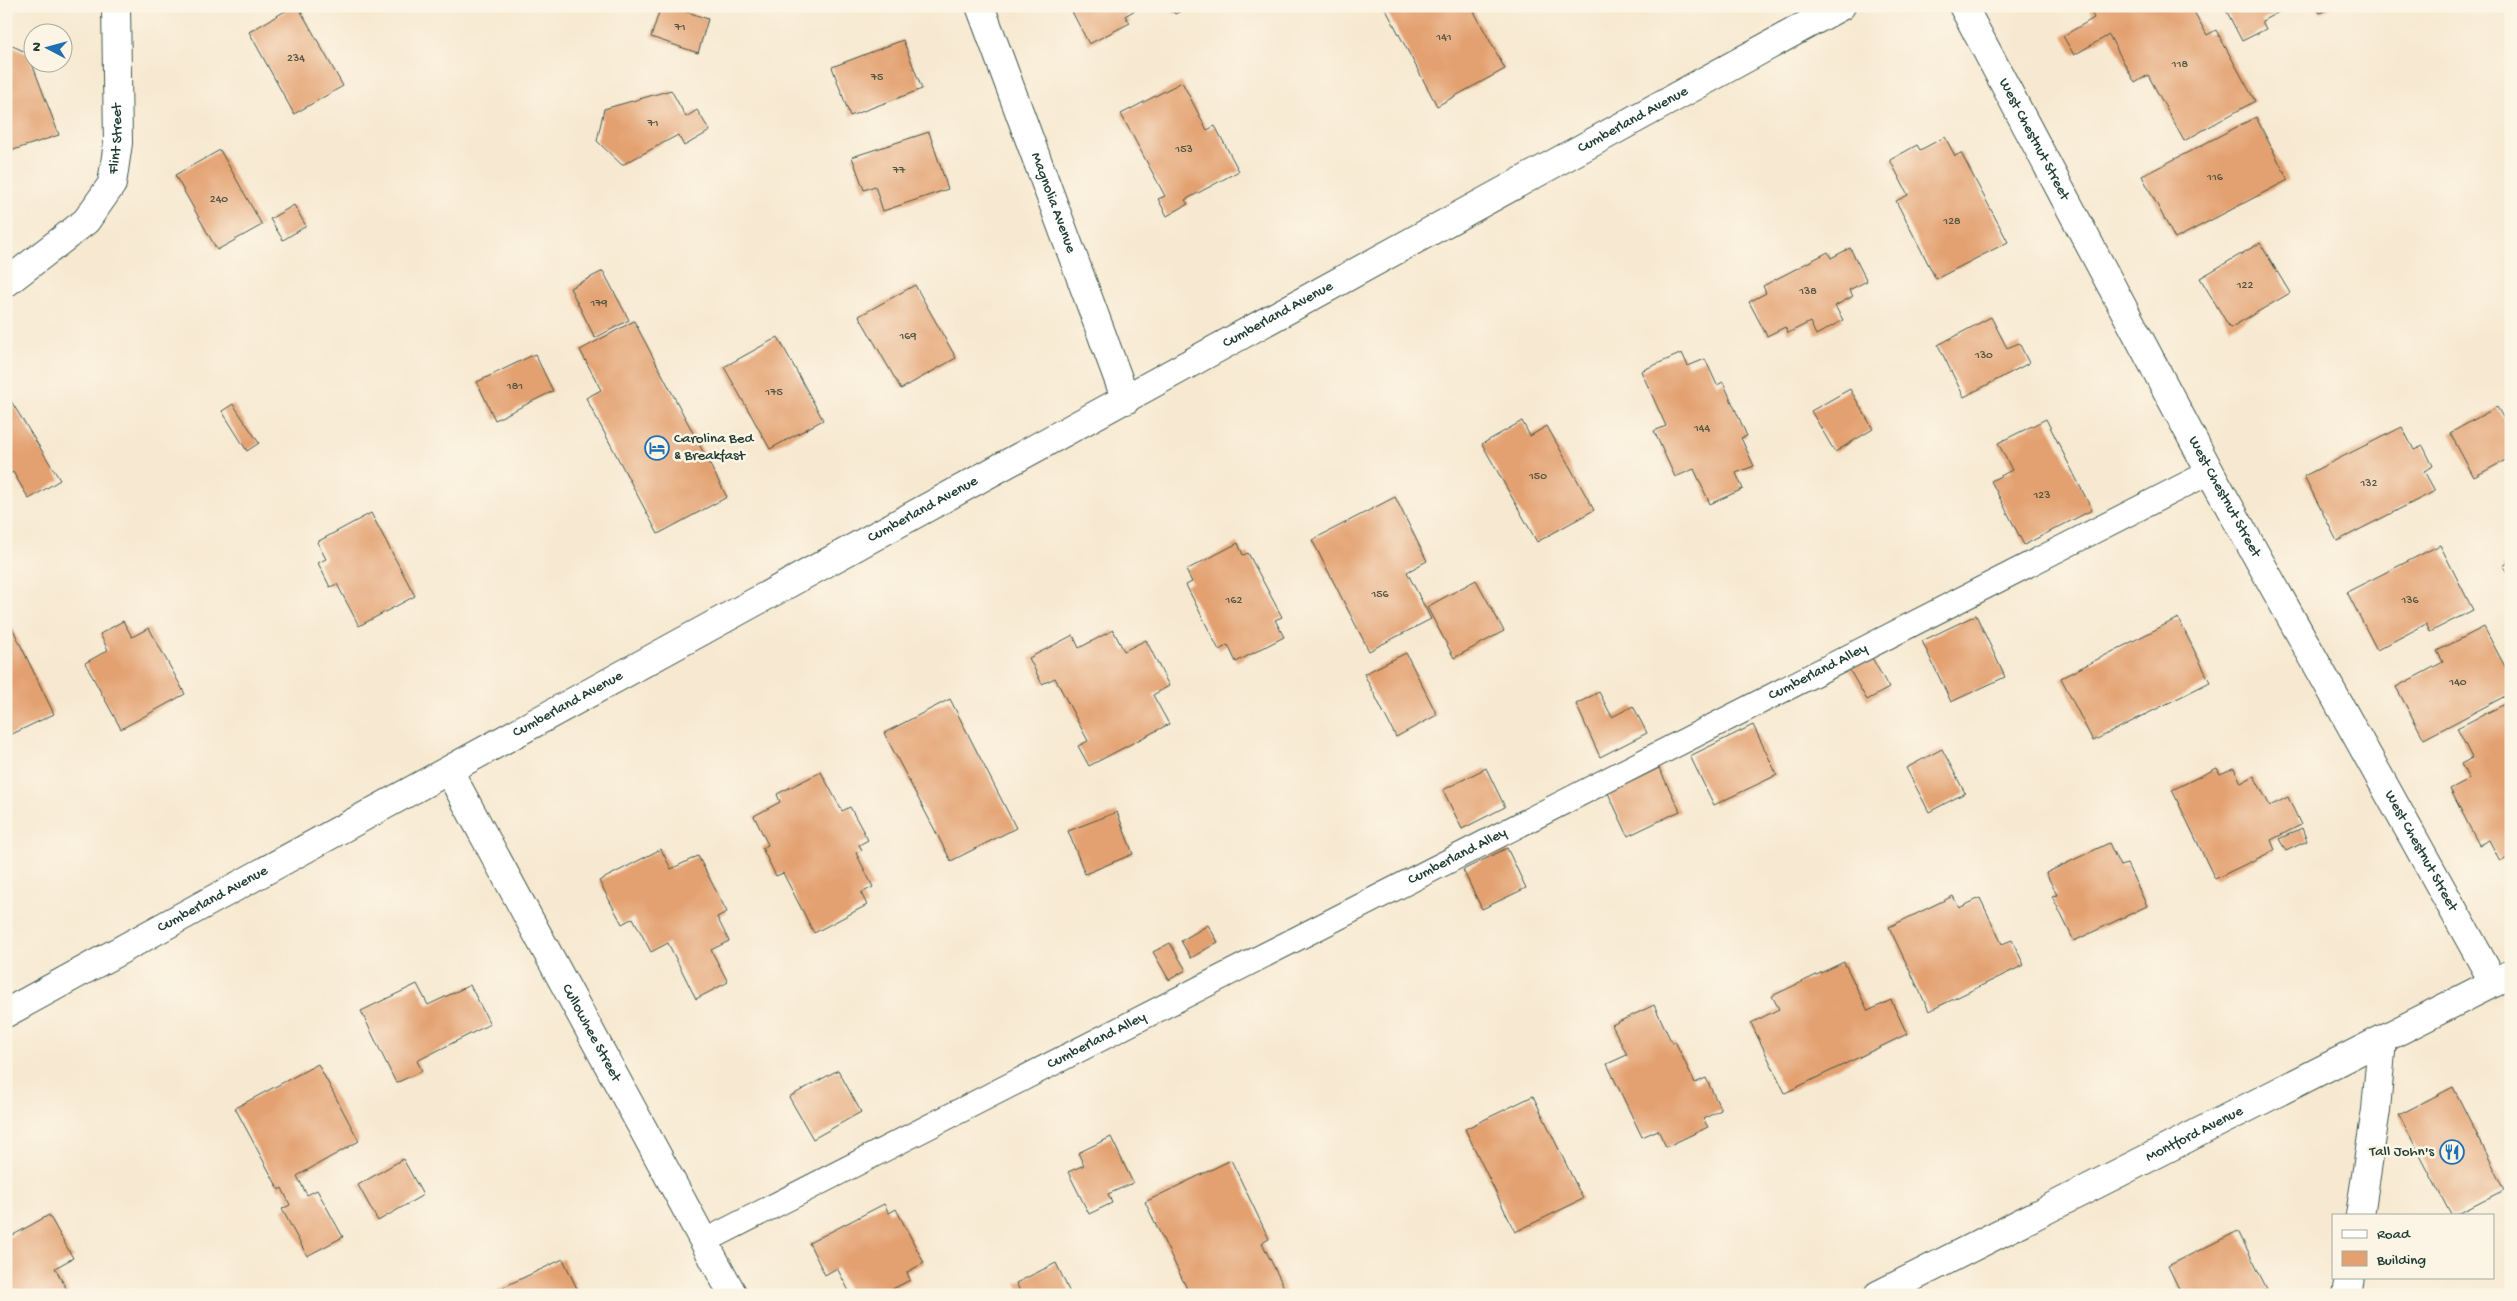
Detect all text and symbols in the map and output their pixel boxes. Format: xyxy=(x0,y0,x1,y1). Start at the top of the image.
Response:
house number: 71 xyxy=(673,21,686,35)
north arrow xyxy=(22,22,72,72)
house number: 141 xyxy=(1435,31,1452,45)
text: N xyxy=(29,41,46,52)
house number: 234 xyxy=(287,52,305,66)
house number: 118 xyxy=(2171,58,2189,72)
house number: 75 xyxy=(870,71,883,85)
street label: West Chestnut Street xyxy=(1994,75,2074,205)
street label: Cumberland Avenue xyxy=(1575,82,1692,158)
street label: Flint Street xyxy=(104,101,127,176)
house number: 71 xyxy=(646,117,659,131)
house number: 153 xyxy=(1174,143,1193,157)
street label: Magnolia Avenue xyxy=(1026,150,1080,256)
house number: 77 xyxy=(892,164,906,178)
house number: 116 xyxy=(2206,171,2224,185)
house number: 240 xyxy=(210,193,228,207)
house number: 128 xyxy=(1942,215,1961,229)
street label: Cumberland Avenue xyxy=(1220,277,1337,352)
house number: 122 xyxy=(2236,279,2253,293)
house number: 138 xyxy=(1798,285,1817,299)
house number: 179 xyxy=(589,297,608,311)
house number: 169 xyxy=(899,330,916,344)
house number: 130 xyxy=(1974,349,1993,363)
house number: 181 xyxy=(506,380,523,394)
house number: 175 xyxy=(764,386,783,400)
house number: 144 xyxy=(1693,422,1710,436)
place label: Carolina Bed & Breakfast xyxy=(674,430,755,465)
street label: West Chestnut Street xyxy=(2184,433,2266,562)
hotel icon: Carolina Bed & Breakfast xyxy=(644,435,670,461)
house number: 150 xyxy=(1528,470,1547,484)
street label: Cumberland Avenue xyxy=(865,472,982,547)
house number: 132 xyxy=(2360,477,2378,491)
house number: 123 xyxy=(2033,489,2050,503)
house number: 156 xyxy=(1370,588,1390,602)
house number: 162 xyxy=(1225,594,1243,608)
house number: 136 xyxy=(2400,594,2419,608)
street label: Cumberland Alley xyxy=(1766,639,1871,705)
street label: Cumberland Avenue xyxy=(510,667,626,742)
house number: 140 xyxy=(2448,676,2467,690)
street label: West Chestnut Street xyxy=(2380,788,2462,916)
street label: Cumberland Alley xyxy=(1405,824,1510,889)
street label: Cumberland Avenue xyxy=(155,862,271,937)
street label: Cullowhee Street xyxy=(557,981,626,1087)
street label: Cumberland Alley xyxy=(1044,1008,1150,1074)
street label: Montford Avenue xyxy=(2143,1102,2246,1167)
restaurant icon: Tall John's xyxy=(2439,1139,2465,1165)
place label: Tall John's xyxy=(2368,1143,2434,1161)
legend xyxy=(2332,1214,2494,1278)
text: Road xyxy=(2377,1226,2411,1244)
text: Building xyxy=(2376,1252,2426,1270)

